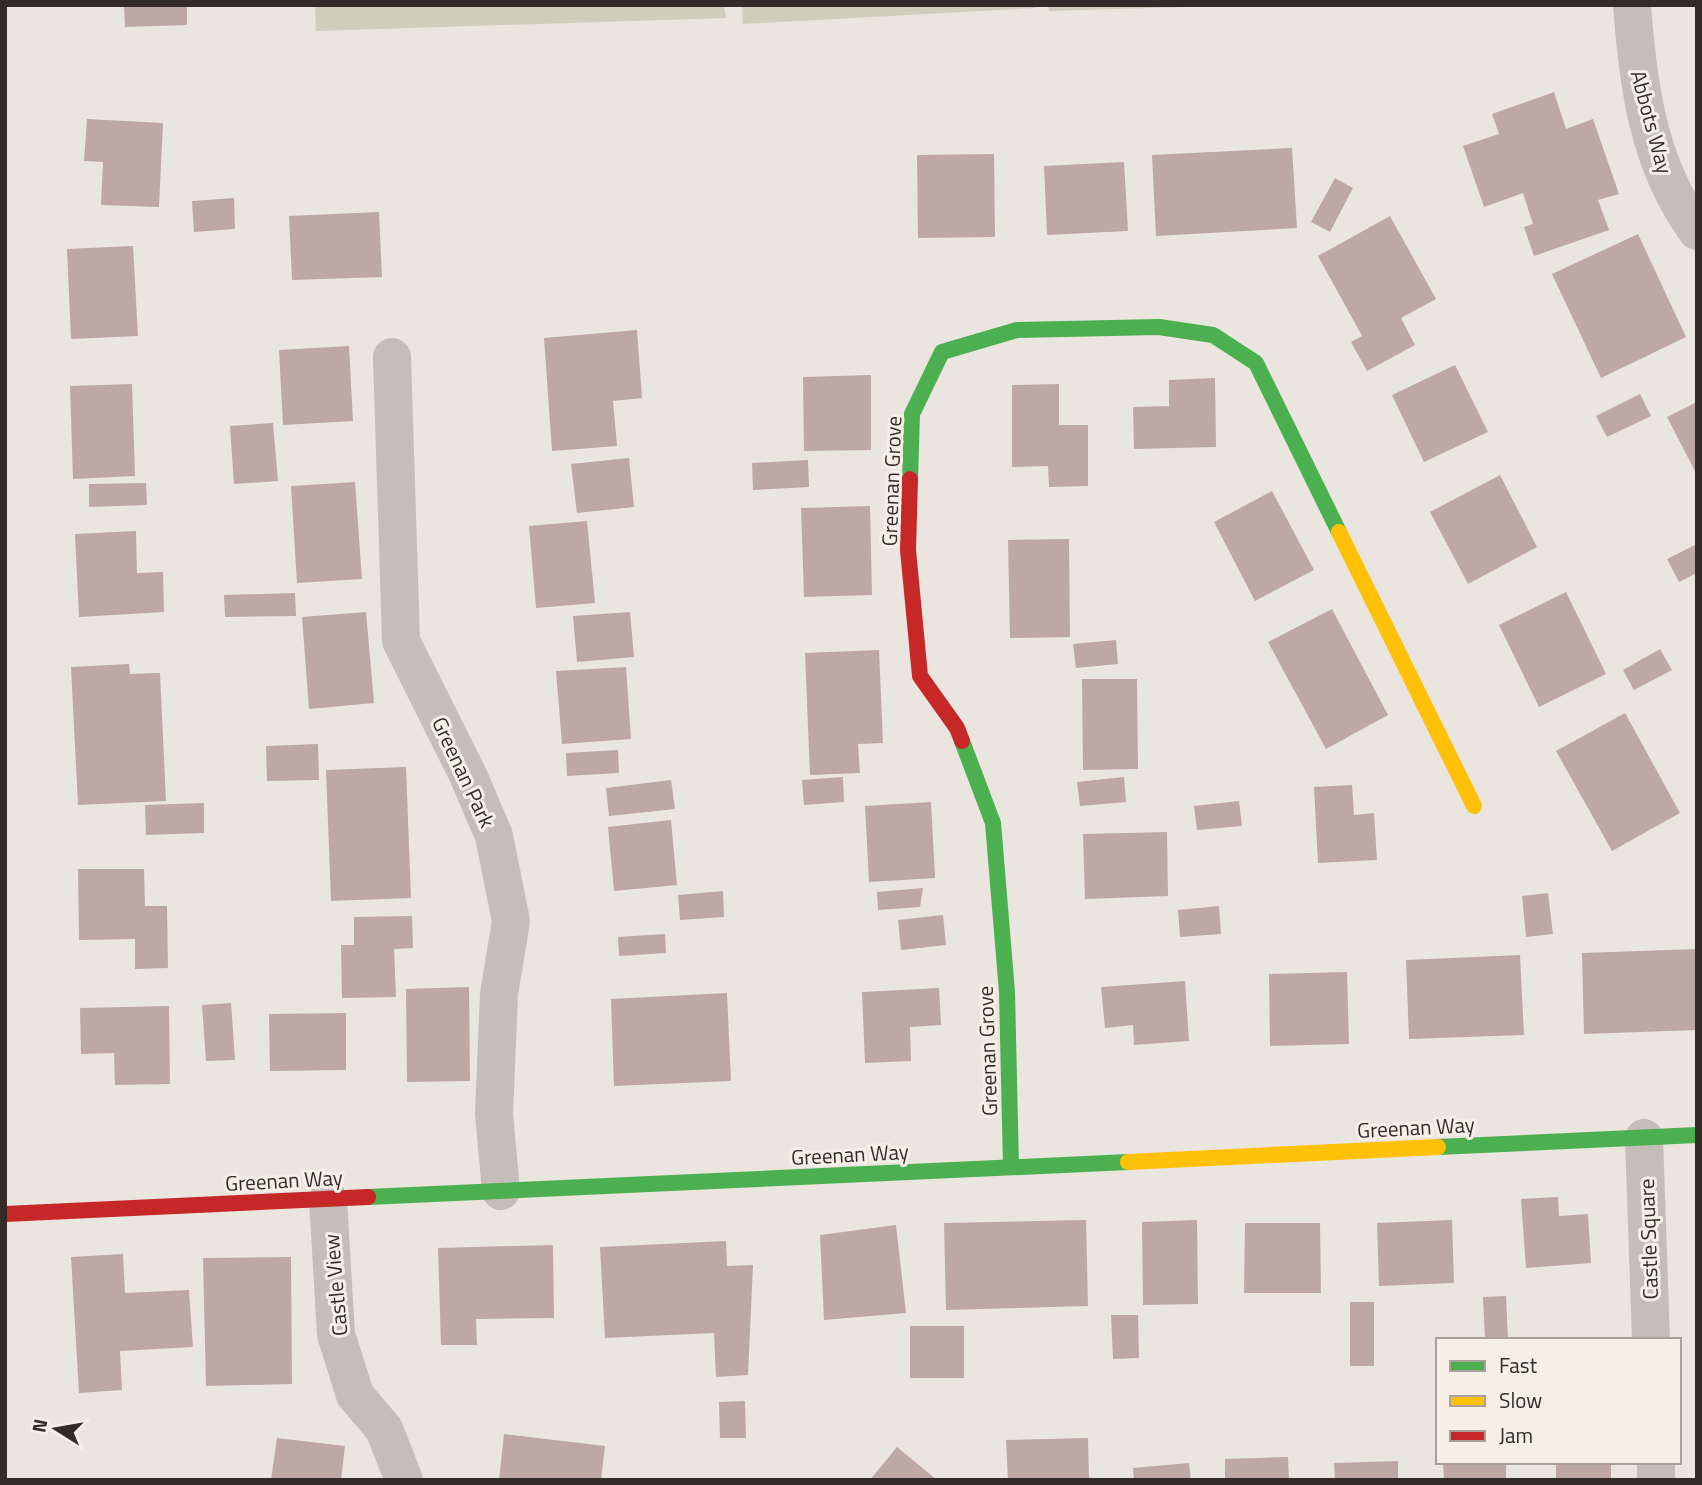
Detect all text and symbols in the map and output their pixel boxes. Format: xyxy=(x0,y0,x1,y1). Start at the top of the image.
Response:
street label: Abbots Way xyxy=(1623,67,1681,177)
street label: Greenan Grove xyxy=(873,415,909,547)
street label: Greenan Park xyxy=(424,711,504,833)
street label: Greenan Grove xyxy=(969,985,1005,1117)
street label: Greenan Way xyxy=(1356,1108,1476,1146)
street label: Greenan Way xyxy=(790,1135,910,1173)
street label: Greenan Way xyxy=(224,1161,344,1199)
street label: Castle Square xyxy=(1630,1178,1666,1300)
street label: Castle View xyxy=(315,1233,355,1337)
legend xyxy=(1436,1338,1681,1464)
text: Fast xyxy=(1499,1349,1538,1381)
text: Slow xyxy=(1499,1384,1542,1416)
north arrow xyxy=(21,1394,91,1464)
text: N xyxy=(23,1416,54,1435)
text: Jam xyxy=(1499,1419,1533,1451)

